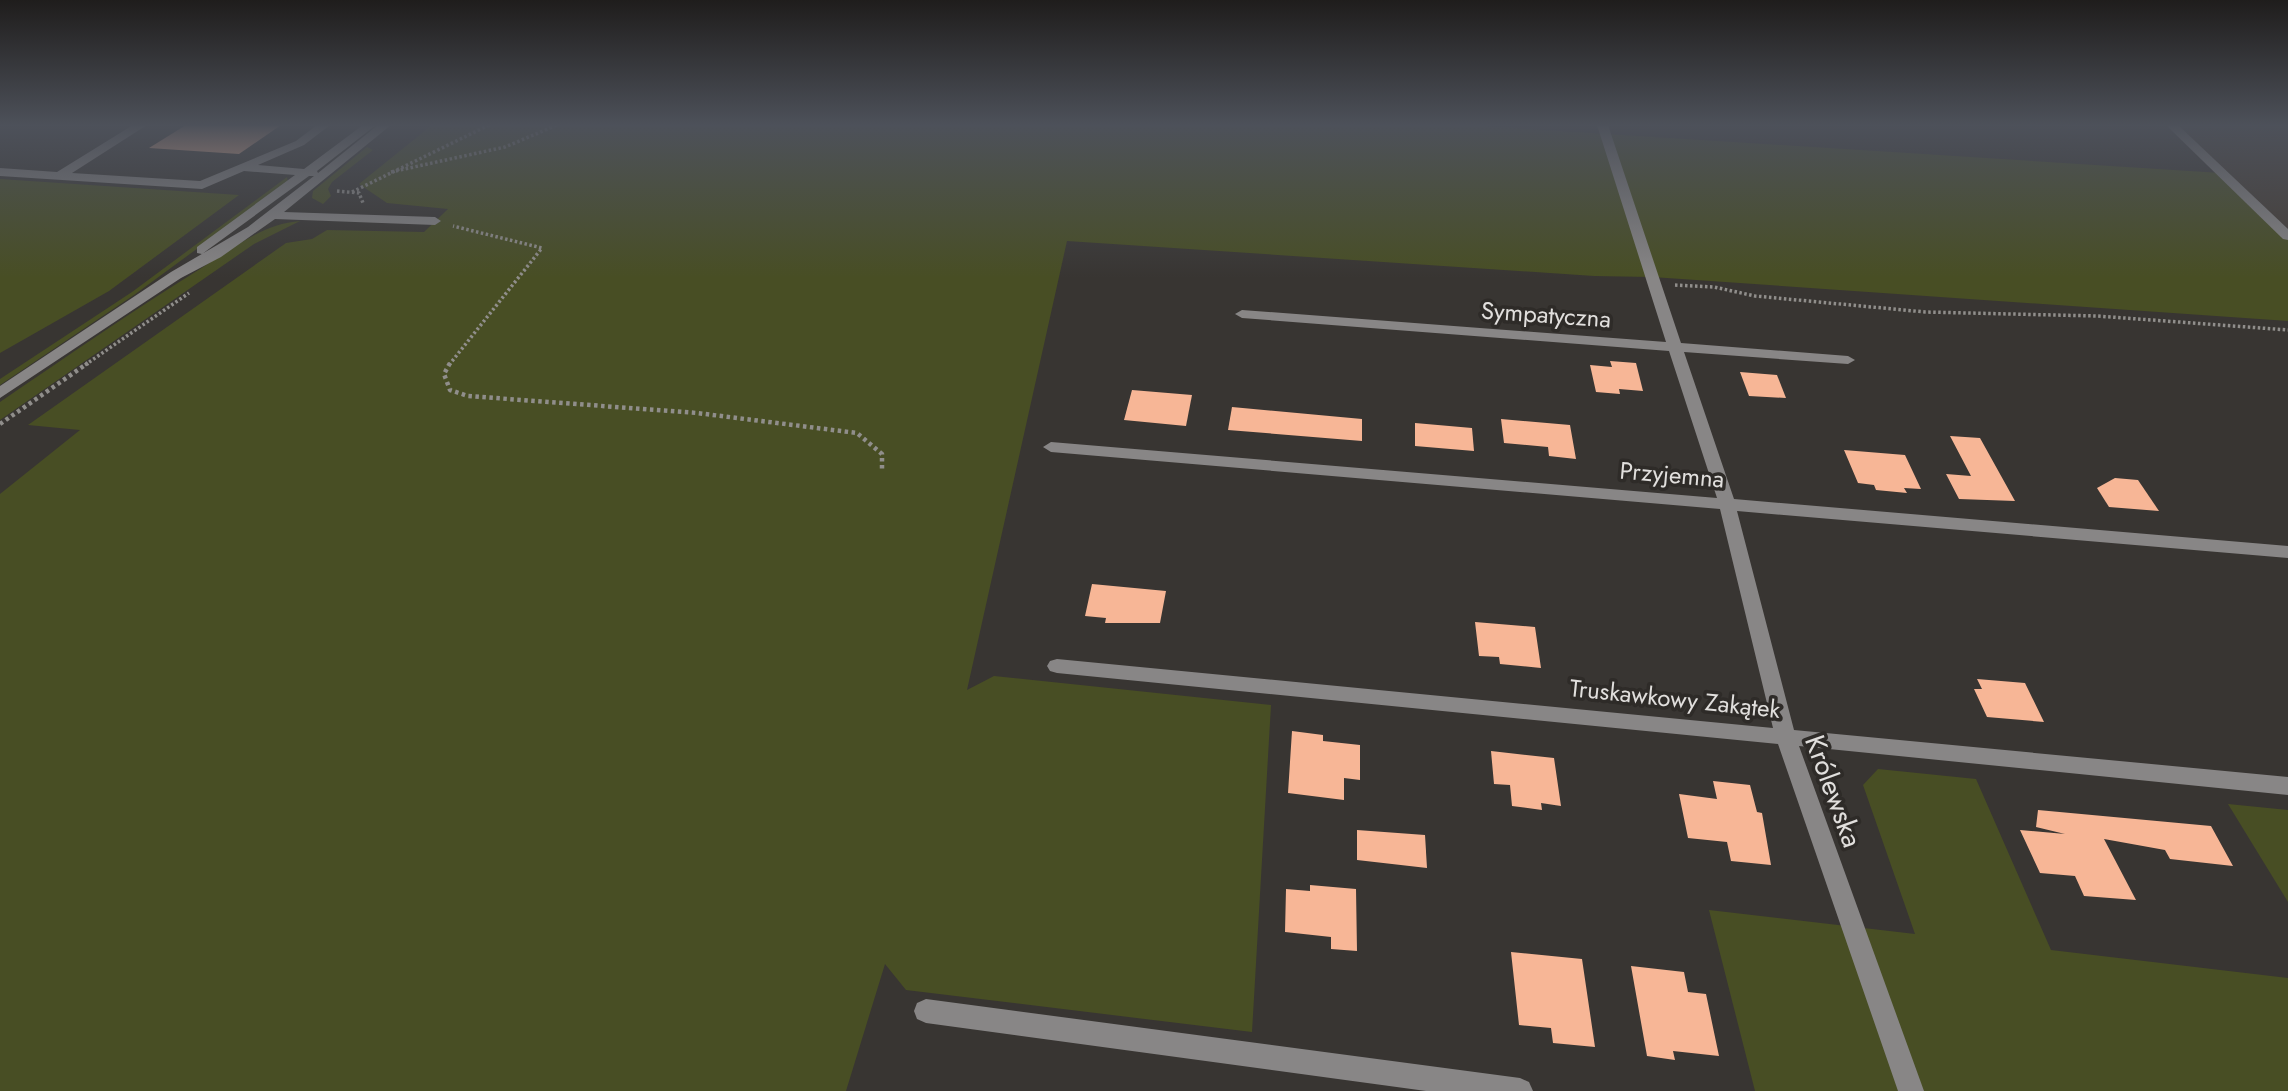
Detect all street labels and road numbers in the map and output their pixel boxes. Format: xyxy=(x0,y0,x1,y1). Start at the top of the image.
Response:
street label: Sympatyczna xyxy=(1480,292,1612,337)
street label: Przyjemna xyxy=(1618,453,1726,497)
street label: Truskawkowy Zakątek xyxy=(1568,670,1782,727)
street label: Królewska xyxy=(1794,729,1873,853)

